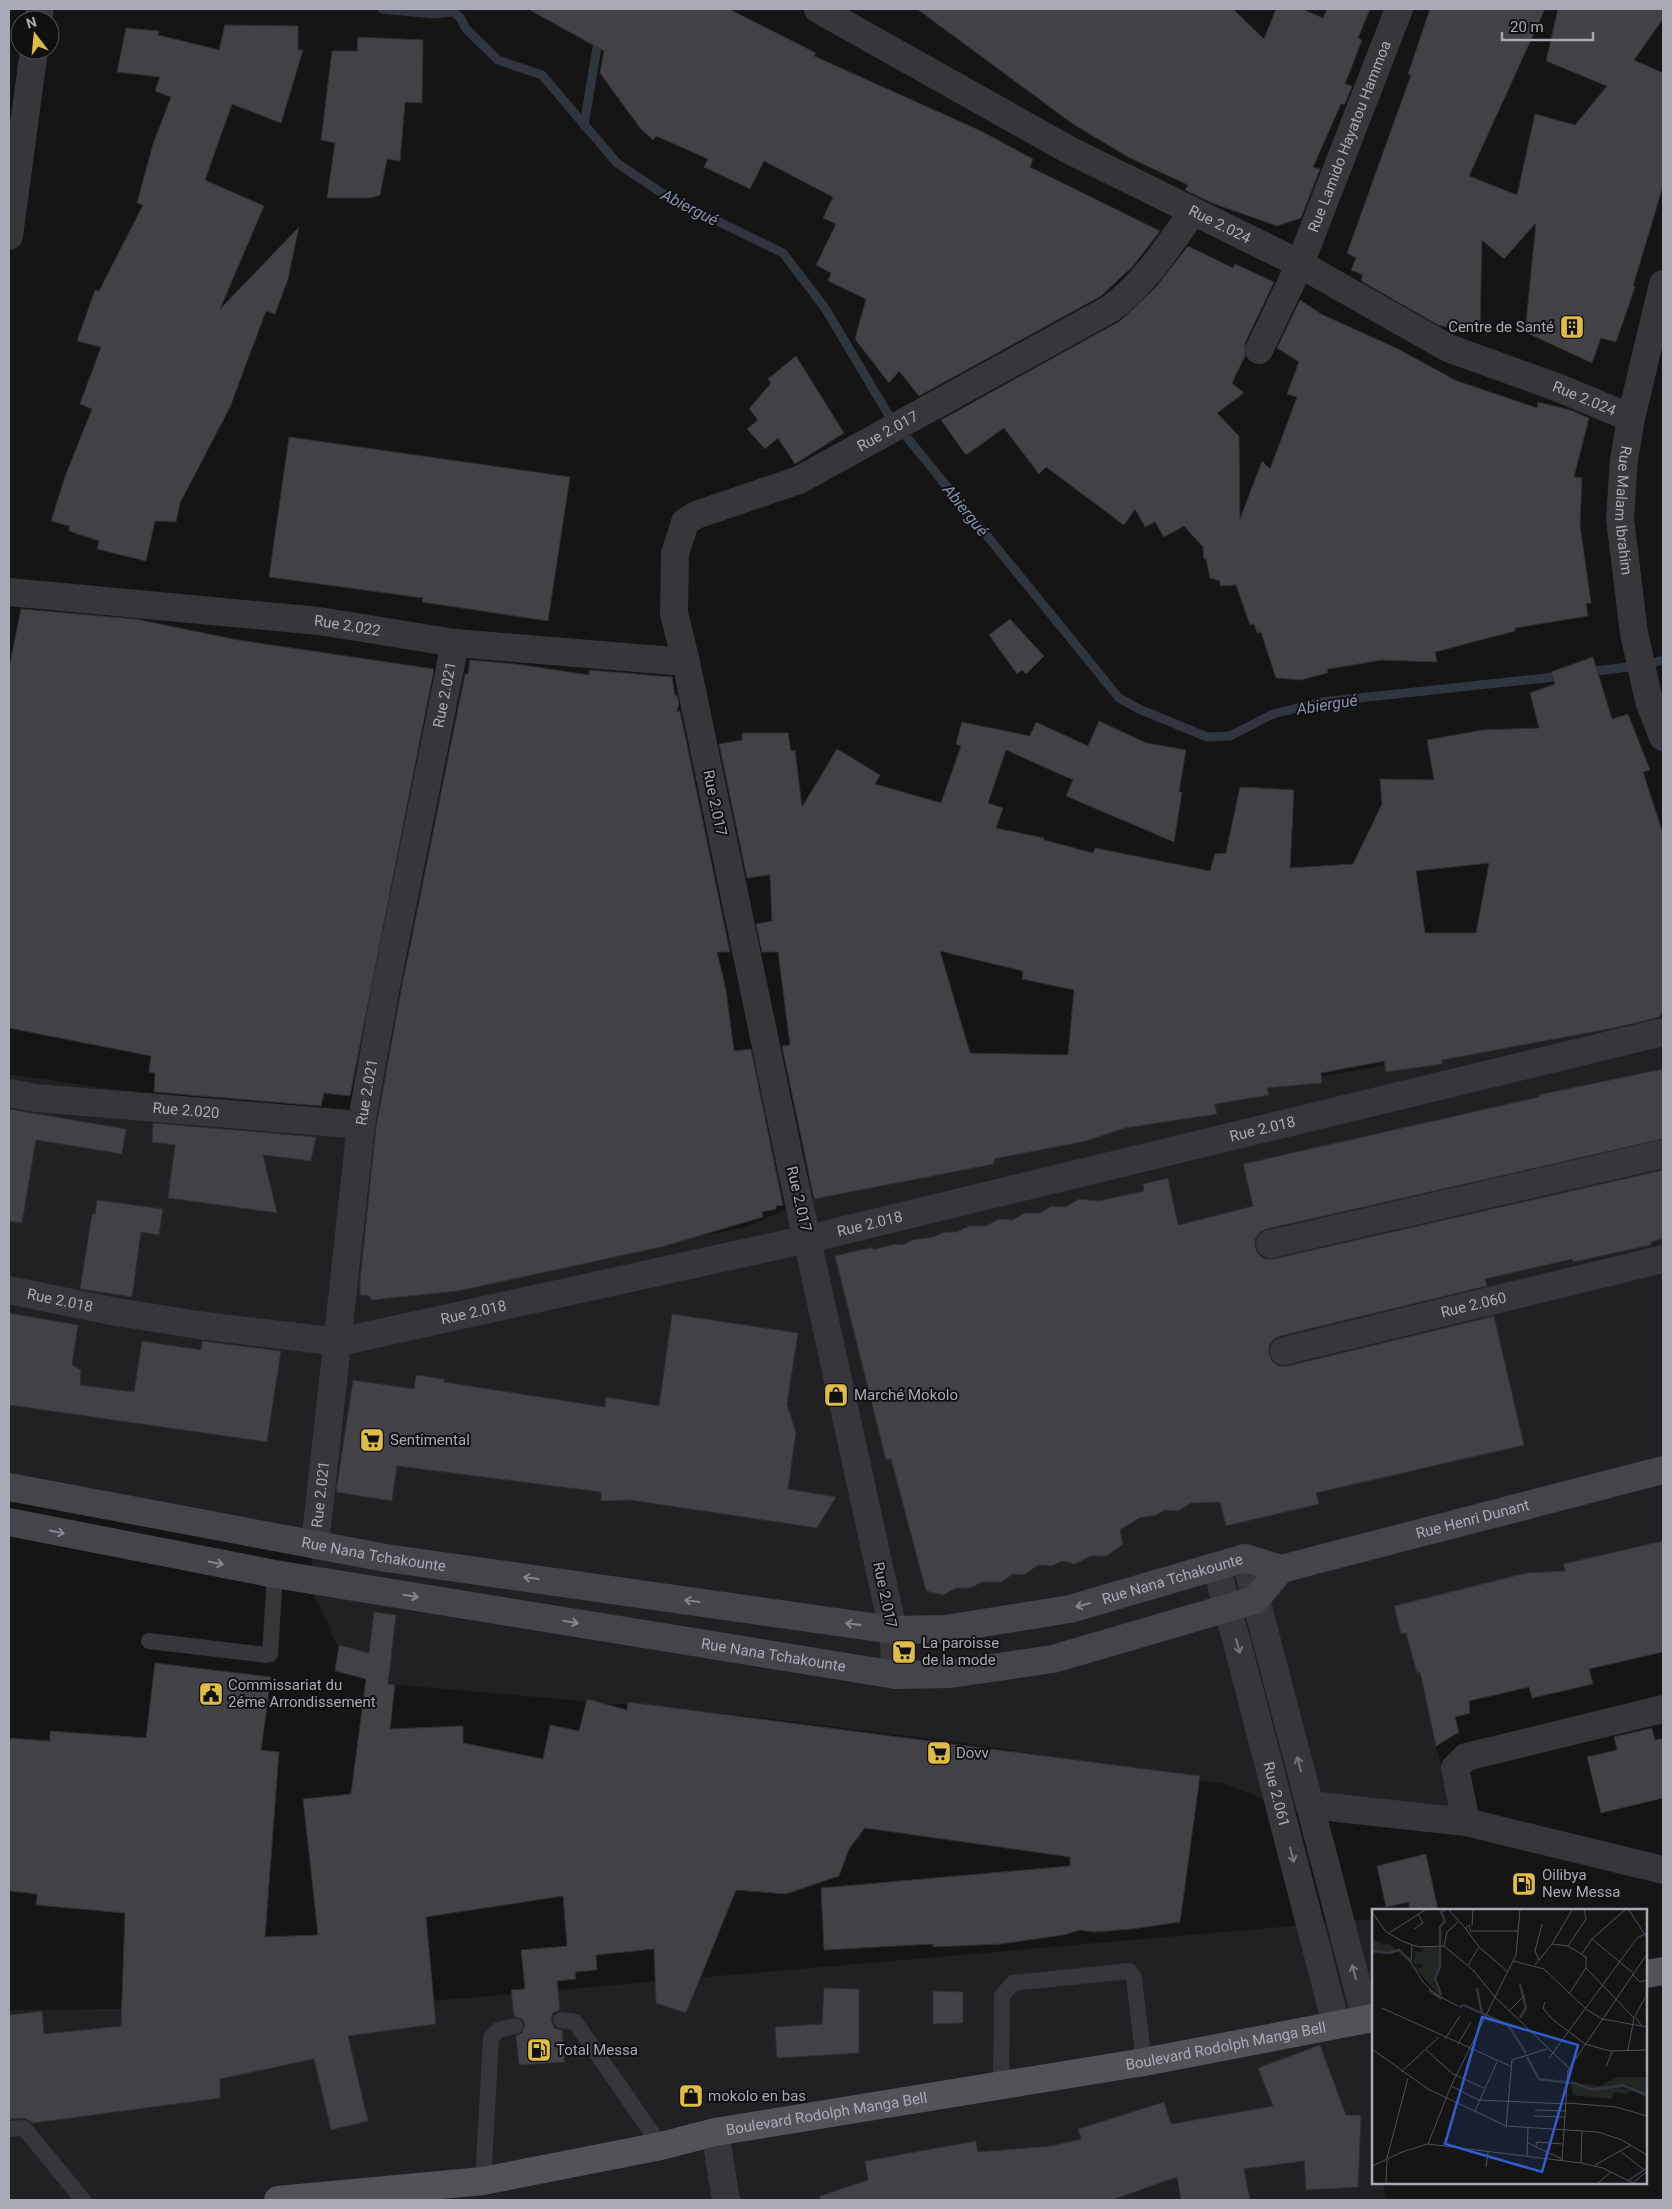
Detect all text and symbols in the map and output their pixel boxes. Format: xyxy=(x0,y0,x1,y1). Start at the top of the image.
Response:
north arrow xyxy=(10,10,60,60)
scale bar xyxy=(1502,10,1593,42)
text: N xyxy=(24,13,38,32)
text: 20 m xyxy=(1510,18,1544,36)
street label: Rue Lamido Hayatou Hammoa xyxy=(1304,38,1395,235)
water label: Abiergué xyxy=(657,185,721,230)
street label: Rue 2.024 xyxy=(1186,202,1254,248)
building icon: Centre de Santé xyxy=(1559,314,1585,340)
place label: Centre de Santé xyxy=(1448,318,1554,336)
street label: Rue 2.024 xyxy=(1550,377,1619,420)
street label: Rue 2.017 xyxy=(854,407,921,455)
street label: Rue Malam Ibrahim xyxy=(1611,444,1636,576)
water label: Abiergué xyxy=(938,480,992,540)
street label: Rue 2.022 xyxy=(313,612,382,640)
street label: Rue 2.021 xyxy=(429,660,460,729)
water label: Abiergué xyxy=(1294,690,1359,719)
street label: Rue 2.017 xyxy=(699,768,731,838)
street label: Rue 2.021 xyxy=(352,1058,382,1127)
street label: Rue 2.020 xyxy=(152,1099,220,1122)
street label: Rue 2.018 xyxy=(1228,1112,1297,1146)
street label: Rue 2.017 xyxy=(783,1164,815,1234)
street label: Rue 2.018 xyxy=(835,1207,904,1241)
street label: Rue 2.018 xyxy=(25,1285,95,1316)
street label: Rue 2.060 xyxy=(1439,1288,1508,1322)
street label: Rue 2.018 xyxy=(439,1296,508,1328)
shop icon: Marché Mokolo xyxy=(823,1382,849,1408)
place label: Marché Mokolo xyxy=(854,1386,958,1404)
supermarket icon: Sentimental xyxy=(359,1427,385,1453)
place label: Sentimental xyxy=(390,1431,470,1449)
street label: Rue 2.021 xyxy=(308,1460,333,1529)
street label: Rue Henri Dunant xyxy=(1414,1496,1531,1543)
one-way arrow xyxy=(48,1527,64,1537)
street label: Rue Nana Tchakounte xyxy=(300,1533,447,1575)
street label: Rue Nana Tchakounte xyxy=(1100,1550,1245,1608)
one-way arrow xyxy=(208,1559,224,1568)
street label: Rue 2.017 xyxy=(869,1560,901,1630)
one-way arrow xyxy=(523,1573,539,1583)
one-way arrow xyxy=(402,1592,418,1602)
one-way arrow xyxy=(684,1596,700,1606)
one-way arrow xyxy=(1075,1601,1091,1611)
one-way arrow xyxy=(563,1618,579,1628)
one-way arrow xyxy=(845,1619,861,1629)
street label: Rue Nana Tchakounte xyxy=(700,1634,847,1676)
place label: La paroisse de la mode xyxy=(922,1634,999,1669)
one-way arrow xyxy=(1234,1638,1244,1654)
supermarket icon: La paroisse de la mode xyxy=(891,1639,917,1665)
place label: Commissariat du 2éme Arrondissement xyxy=(228,1676,376,1711)
public building icon: Commissariat du 2éme Arrondissement xyxy=(198,1681,224,1707)
supermarket icon: Dovv xyxy=(926,1740,952,1766)
place label: Dovv xyxy=(956,1744,989,1762)
one-way arrow xyxy=(1294,1757,1303,1773)
street label: Rue 2.061 xyxy=(1259,1760,1294,1829)
one-way arrow xyxy=(1288,1846,1298,1862)
place label: Oilibya New Messa xyxy=(1542,1866,1620,1901)
fuel station icon: Oilibya New Messa xyxy=(1511,1871,1537,1897)
inset map xyxy=(1372,1909,1647,2184)
one-way arrow xyxy=(1349,1964,1358,1980)
street label: Boulevard Rodolph Manga Bell xyxy=(1124,2018,1327,2074)
fuel station icon: Total Messa xyxy=(526,2037,552,2063)
place label: Total Messa xyxy=(556,2041,638,2059)
shop icon: mokolo en bas xyxy=(678,2083,704,2109)
place label: mokolo en bas xyxy=(708,2087,806,2105)
street label: Boulevard Rodolph Manga Bell xyxy=(724,2089,928,2139)

